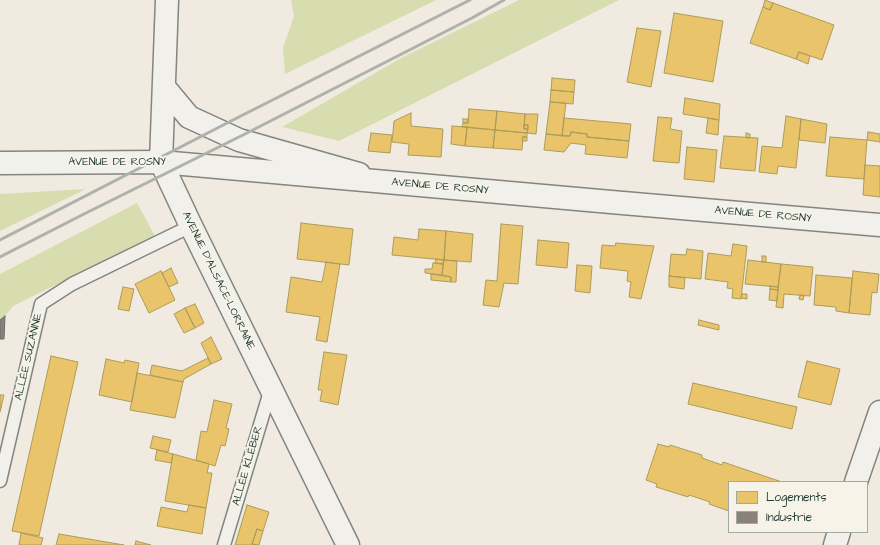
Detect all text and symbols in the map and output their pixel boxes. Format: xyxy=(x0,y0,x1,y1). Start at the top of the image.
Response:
street label: AVENUE DE ROSNY xyxy=(68,156,166,170)
street label: AVENUE DE ROSNY xyxy=(391,176,489,198)
street label: AVENUE DE ROSNY xyxy=(714,204,812,226)
street label: AVENUE D'ALSACE-LORRAINE xyxy=(179,210,257,352)
street label: ALLÉE SUZANNE xyxy=(13,312,45,402)
street label: ALLÉE KLÉBER xyxy=(230,424,266,508)
legend xyxy=(728,481,868,533)
text: Logements xyxy=(766,489,826,506)
text: Industrie xyxy=(766,509,812,526)

